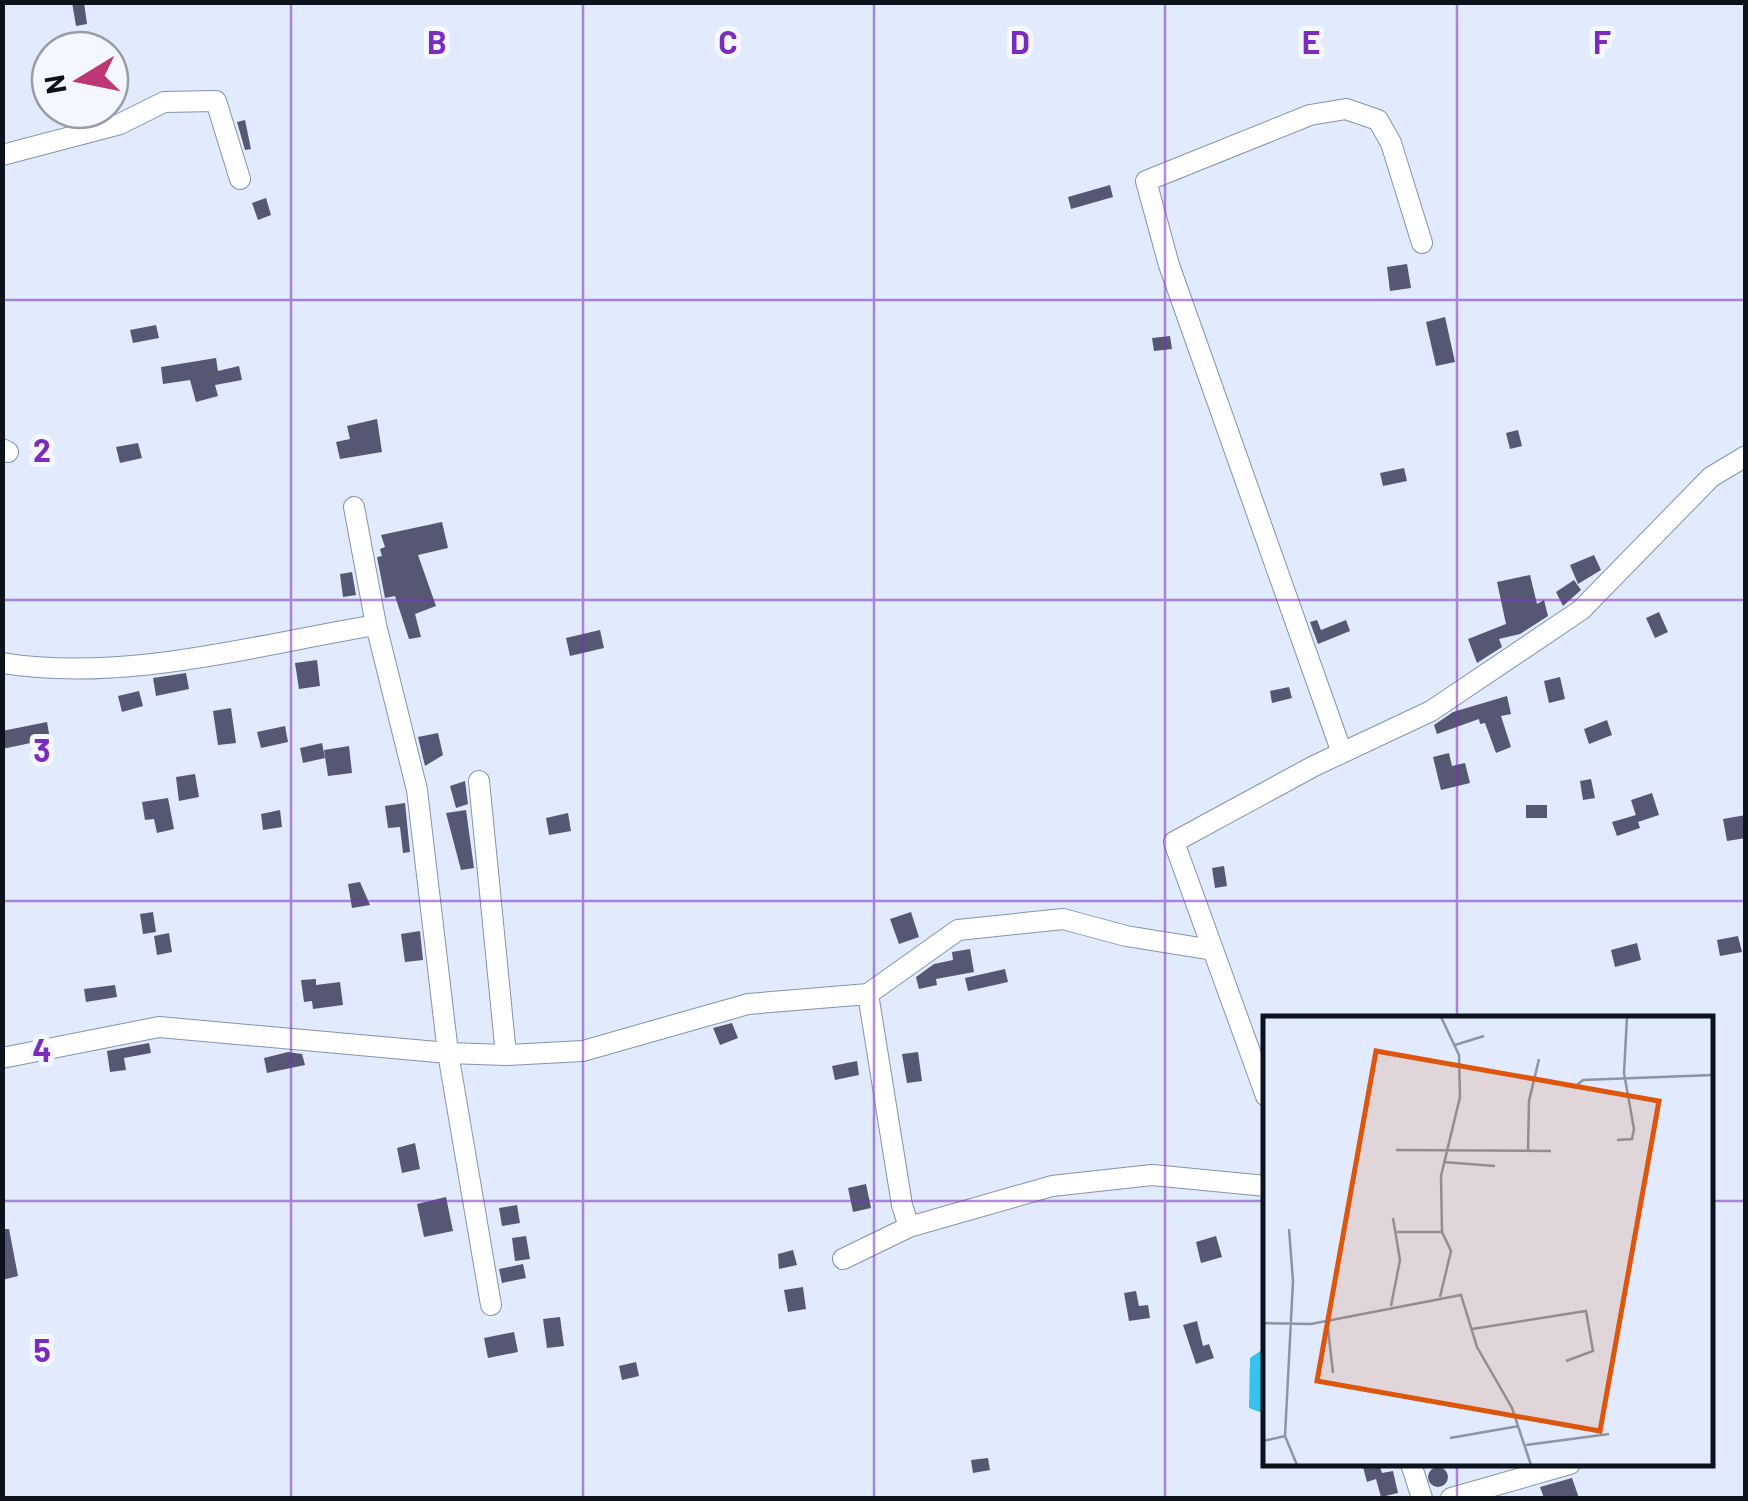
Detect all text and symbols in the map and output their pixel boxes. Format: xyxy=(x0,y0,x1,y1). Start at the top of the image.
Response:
text: B xyxy=(427,22,447,60)
text: C xyxy=(718,22,738,60)
text: D xyxy=(1010,22,1030,60)
text: E xyxy=(1302,22,1320,60)
text: F xyxy=(1593,22,1611,60)
north arrow xyxy=(30,30,130,130)
text: N xyxy=(36,72,73,97)
text: 2 xyxy=(33,430,51,468)
text: 3 xyxy=(33,730,51,768)
inset map xyxy=(1263,1016,1713,1466)
text: 4 xyxy=(32,1030,52,1068)
text: 5 xyxy=(33,1330,51,1368)

